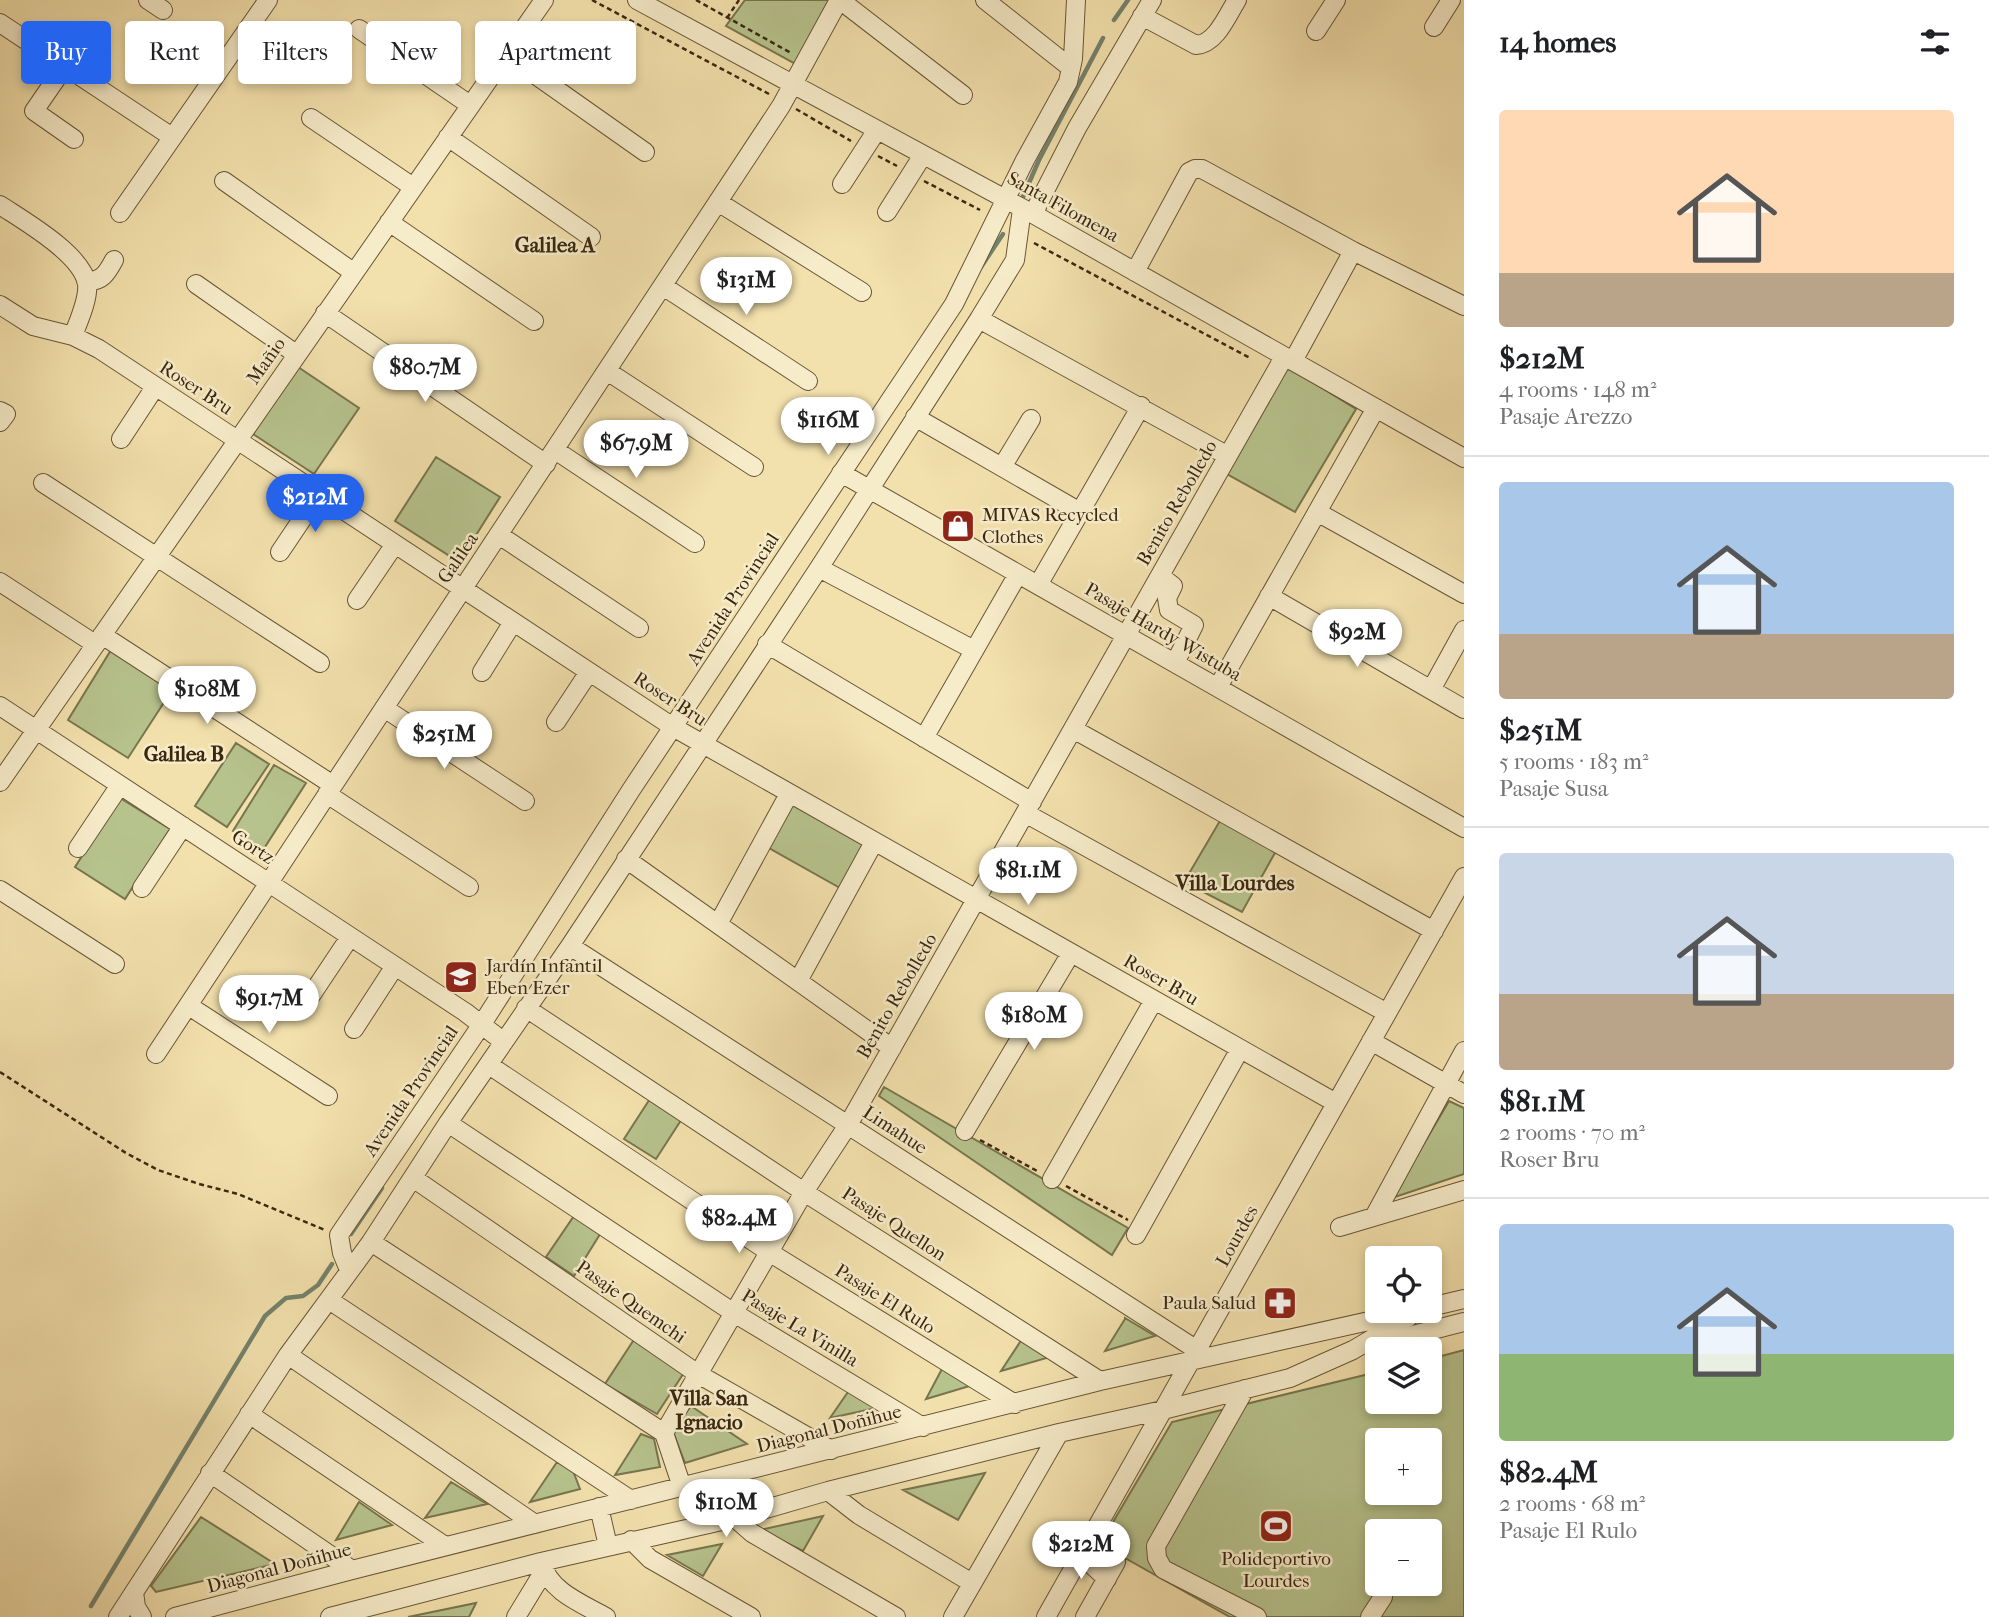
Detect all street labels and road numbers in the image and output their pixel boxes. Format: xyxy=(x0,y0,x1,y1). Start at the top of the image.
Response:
street label: Santa Filomena xyxy=(1003,167,1123,247)
street label: Mañio xyxy=(242,333,290,389)
street label: Roser Bru xyxy=(155,356,237,420)
street label: Benito Rebolledo xyxy=(1132,436,1222,570)
street label: Galilea xyxy=(433,528,483,588)
street label: Avenida Provincial xyxy=(682,529,784,670)
street label: Pasaje Hardy Wistuba xyxy=(1081,578,1246,686)
street label: Roser Bru xyxy=(629,667,711,731)
street label: Gortz xyxy=(228,825,278,869)
street label: Benito Rebolledo xyxy=(852,929,942,1063)
street label: Roser Bru xyxy=(1120,950,1203,1010)
street label: Avenida Provincial xyxy=(359,1021,463,1161)
street label: Limahue xyxy=(859,1101,931,1159)
street label: Pasaje Quellon xyxy=(838,1182,950,1266)
street label: Lourdes xyxy=(1211,1202,1263,1270)
street label: Pasaje Quemchi xyxy=(572,1256,691,1348)
street label: Pasaje El Rulo xyxy=(831,1259,939,1339)
street label: Pasaje La Vinilla xyxy=(738,1284,863,1372)
street label: Diagonal Doñihue xyxy=(754,1400,904,1458)
street label: Diagonal Doñihue xyxy=(204,1538,354,1598)

